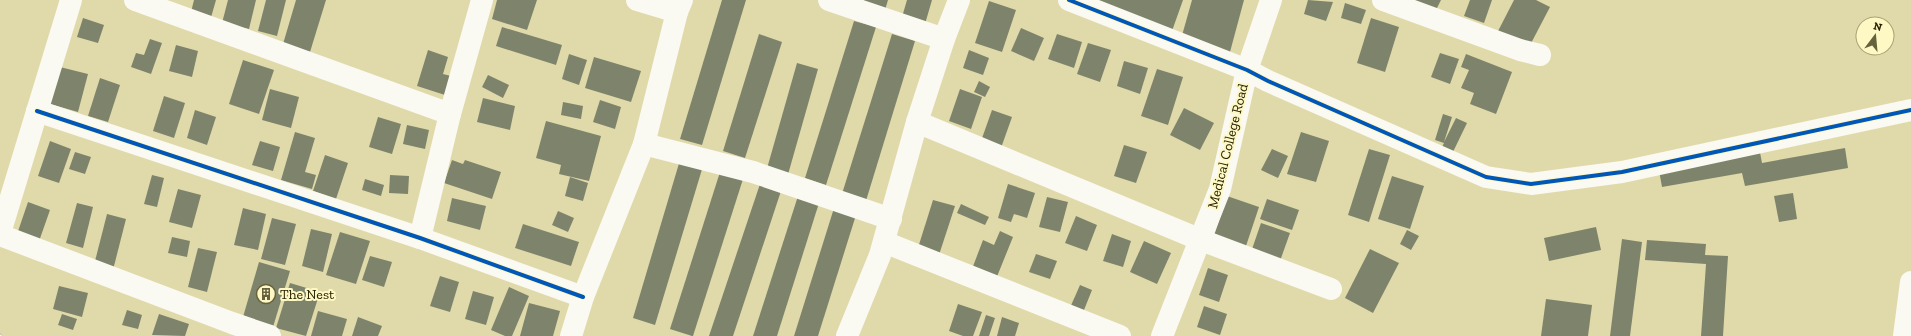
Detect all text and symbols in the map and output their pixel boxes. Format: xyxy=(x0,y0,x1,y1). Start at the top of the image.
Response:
north arrow xyxy=(1855,16,1895,56)
text: N xyxy=(1872,19,1884,34)
street label: Medical College Road xyxy=(1204,81,1252,210)
building icon: The Nest xyxy=(255,283,277,305)
place label: The Nest xyxy=(280,286,335,303)

